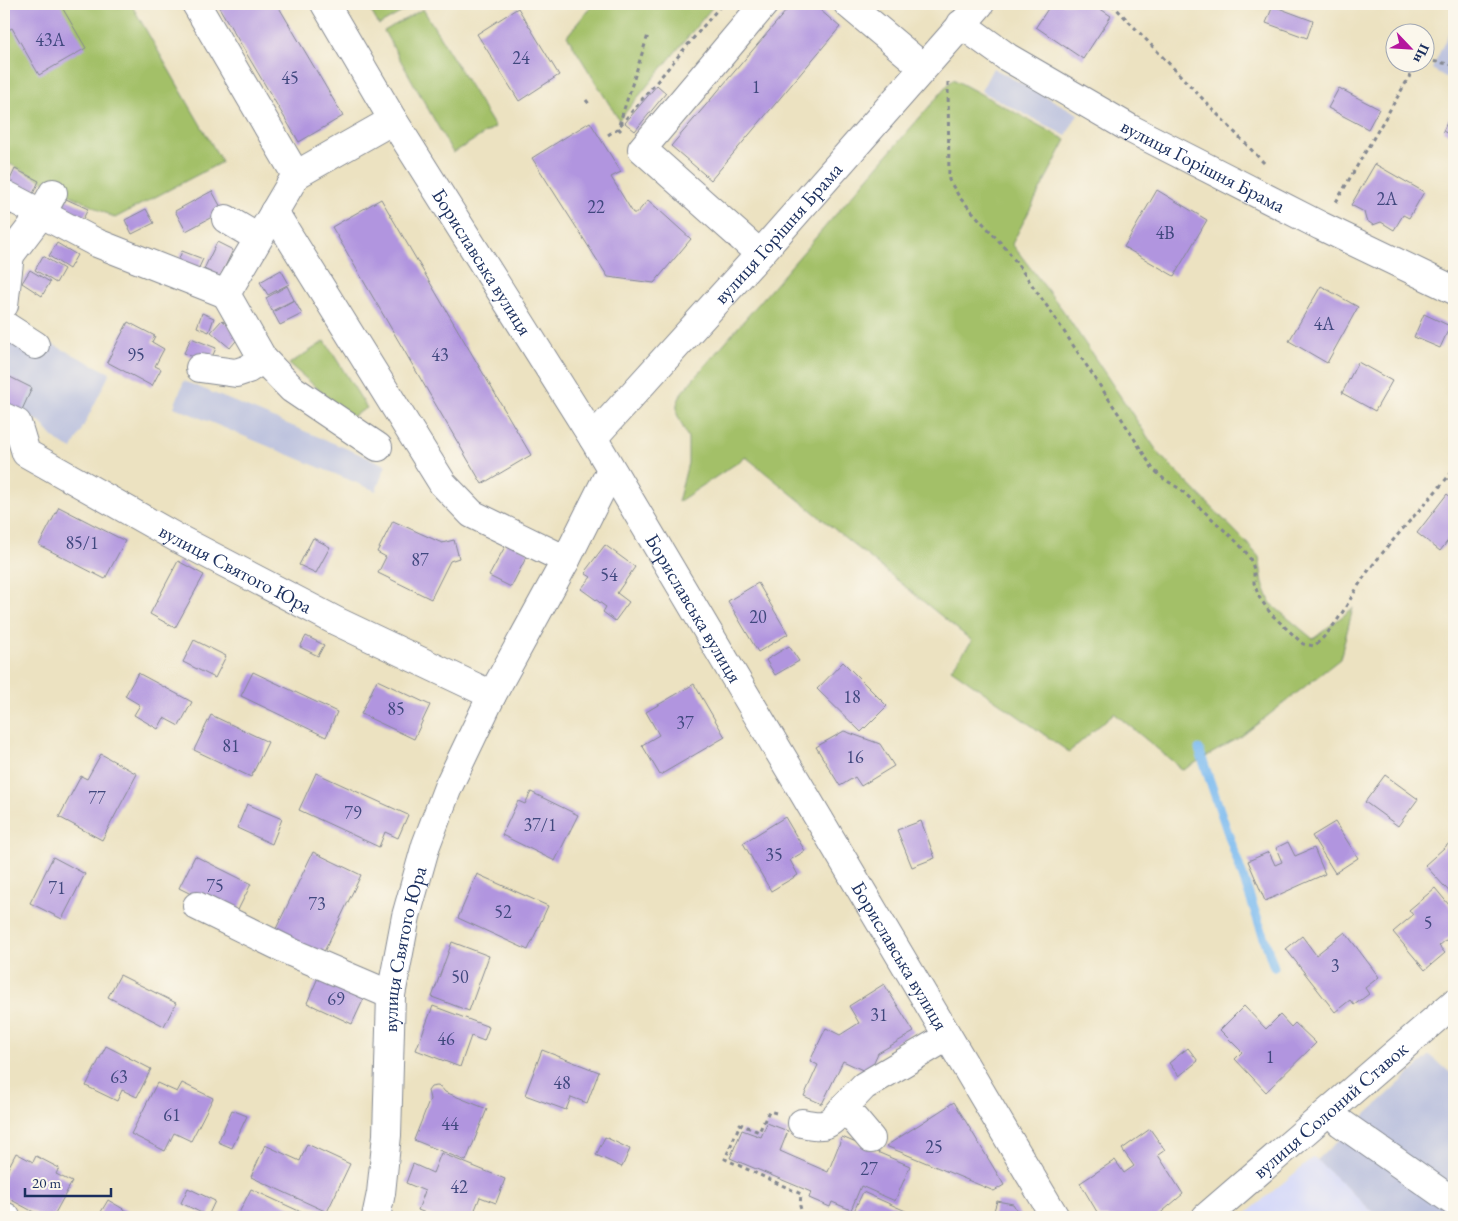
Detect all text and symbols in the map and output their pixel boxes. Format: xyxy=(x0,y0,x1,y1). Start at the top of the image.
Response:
north arrow xyxy=(1386,22,1436,72)
house number: 43А xyxy=(35,28,65,51)
text: Пн xyxy=(1410,41,1434,66)
house number: 24 xyxy=(512,46,530,69)
house number: 45 xyxy=(281,66,299,89)
house number: 1 xyxy=(752,75,760,98)
street label: вулиця Горішня Брама xyxy=(1116,113,1290,219)
street label: вулиця Горішня Брама xyxy=(708,157,848,309)
street label: Бориславська вулиця xyxy=(426,183,538,340)
house number: 2А xyxy=(1376,187,1398,210)
house number: 22 xyxy=(587,195,605,218)
house number: 4В xyxy=(1155,221,1175,244)
house number: 4А xyxy=(1313,312,1335,335)
house number: 95 xyxy=(127,343,145,366)
house number: 43 xyxy=(431,343,449,366)
street label: вулиця Святого Юра xyxy=(155,518,317,619)
street label: Бориславська вулиця xyxy=(640,529,748,688)
house number: 85/1 xyxy=(65,531,99,554)
house number: 87 xyxy=(411,548,429,571)
house number: 54 xyxy=(600,563,618,586)
house number: 20 xyxy=(749,605,767,628)
house number: 18 xyxy=(843,685,861,708)
house number: 85 xyxy=(387,697,405,720)
house number: 37 xyxy=(676,711,694,734)
house number: 81 xyxy=(222,734,240,757)
house number: 16 xyxy=(846,745,864,768)
house number: 77 xyxy=(88,786,106,809)
house number: 79 xyxy=(344,801,362,824)
house number: 37/1 xyxy=(523,813,557,836)
house number: 35 xyxy=(765,843,783,866)
street label: вулиця Святого Юра xyxy=(377,863,432,1033)
house number: 75 xyxy=(206,874,224,897)
house number: 71 xyxy=(48,876,66,899)
street label: Бориславська вулиця xyxy=(846,876,954,1035)
house number: 73 xyxy=(308,892,326,915)
house number: 52 xyxy=(494,900,512,923)
house number: 5 xyxy=(1424,911,1432,934)
house number: 3 xyxy=(1331,954,1339,977)
house number: 50 xyxy=(451,965,469,988)
house number: 69 xyxy=(327,987,345,1010)
house number: 31 xyxy=(870,1003,888,1026)
house number: 46 xyxy=(437,1027,455,1050)
street label: вулиця Солоний Ставок xyxy=(1247,1035,1414,1184)
house number: 1 xyxy=(1266,1045,1274,1068)
house number: 63 xyxy=(110,1065,128,1088)
house number: 48 xyxy=(553,1071,571,1094)
house number: 61 xyxy=(163,1103,181,1126)
house number: 44 xyxy=(441,1112,459,1135)
house number: 25 xyxy=(925,1135,943,1158)
house number: 27 xyxy=(860,1157,878,1180)
scale bar xyxy=(25,1166,111,1198)
text: 20 m xyxy=(32,1173,61,1192)
house number: 42 xyxy=(450,1175,468,1198)

